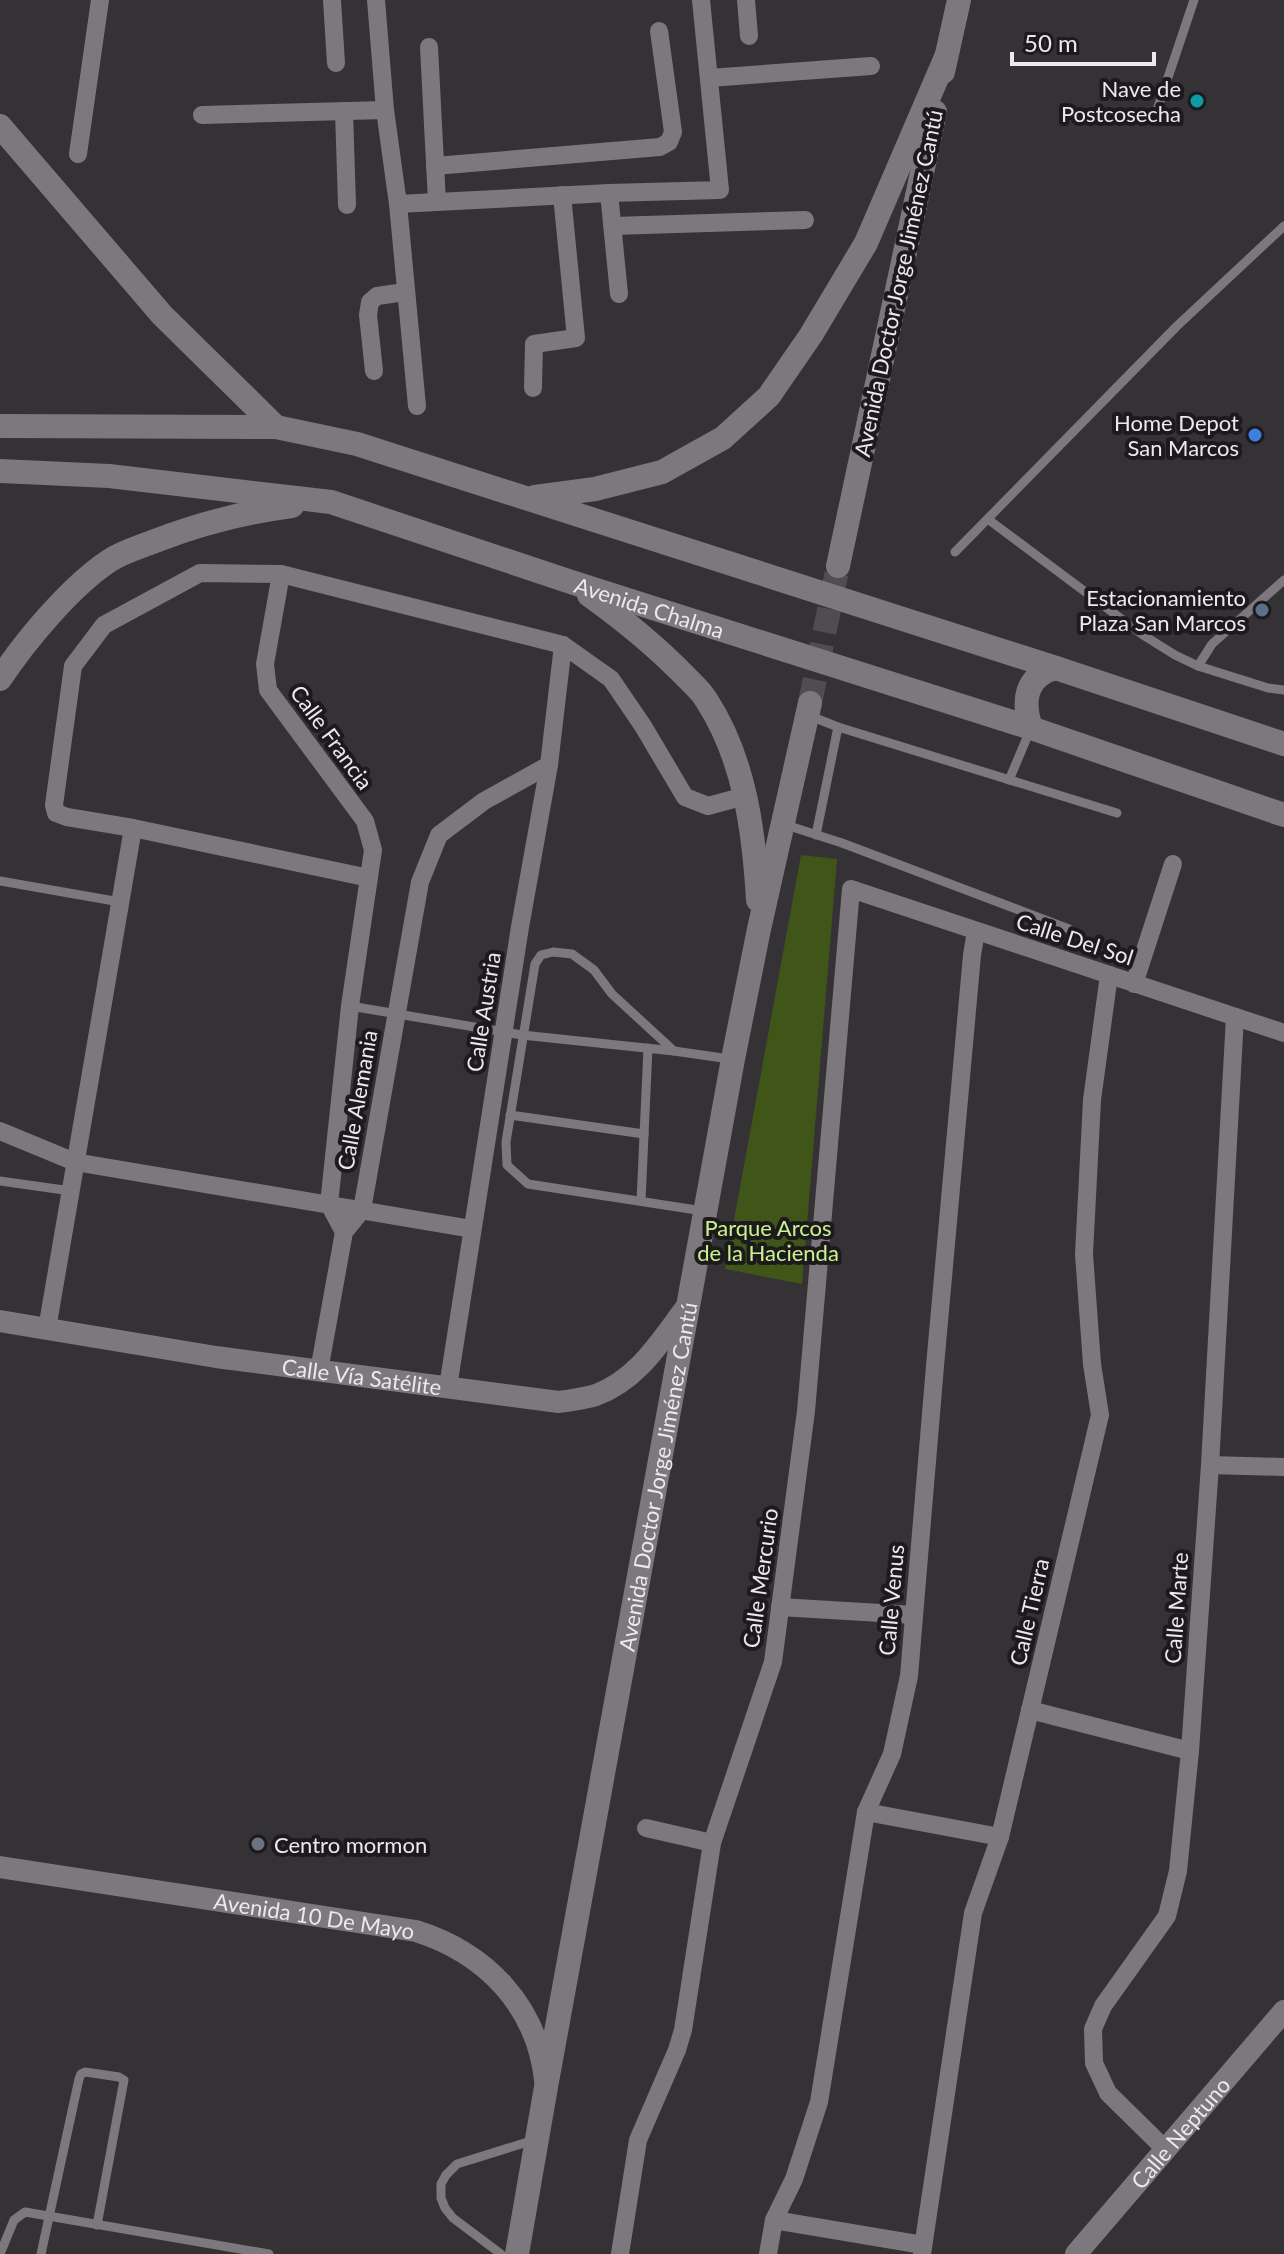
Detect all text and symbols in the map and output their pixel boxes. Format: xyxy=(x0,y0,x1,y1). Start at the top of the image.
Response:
scale bar xyxy=(1012,16,1154,66)
text: 50 m xyxy=(1024,28,1078,57)
place label: Nave de Postcosecha xyxy=(1061,75,1181,127)
marker: Nave de Postcosecha xyxy=(1188,92,1206,110)
street label: Avenida Doctor Jorge Jiménez Cantú xyxy=(848,107,948,459)
place label: Home Depot San Marcos xyxy=(1114,409,1239,461)
marker: Home Depot San Marcos xyxy=(1246,426,1264,444)
street label: Avenida Chalma xyxy=(571,571,728,643)
place label: Estacionamiento Plaza San Marcos xyxy=(1079,584,1246,636)
marker: Estacionamiento Plaza San Marcos xyxy=(1253,601,1271,619)
street label: Calle Francia xyxy=(285,679,379,795)
street label: Calle Del Sol xyxy=(1013,907,1137,971)
street label: Calle Austria xyxy=(460,950,506,1074)
street label: Calle Alemania xyxy=(331,1028,383,1172)
park label: Parque Arcos de la Hacienda xyxy=(697,1214,839,1266)
street label: Avenida Doctor Jorge Jiménez Cantú xyxy=(612,1300,702,1653)
street label: Calle Vía Satélite xyxy=(280,1352,443,1400)
street label: Calle Mercurio xyxy=(737,1506,783,1650)
street label: Calle Venus xyxy=(873,1543,909,1657)
street label: Calle Marte xyxy=(1159,1551,1193,1665)
street label: Calle Tierra xyxy=(1004,1556,1054,1668)
place label: Centro mormon xyxy=(274,1831,427,1858)
marker: Centro mormon xyxy=(249,1835,267,1853)
street label: Avenida 10 De Mayo xyxy=(212,1887,416,1944)
street label: Calle Neptuno xyxy=(1125,2071,1235,2194)

